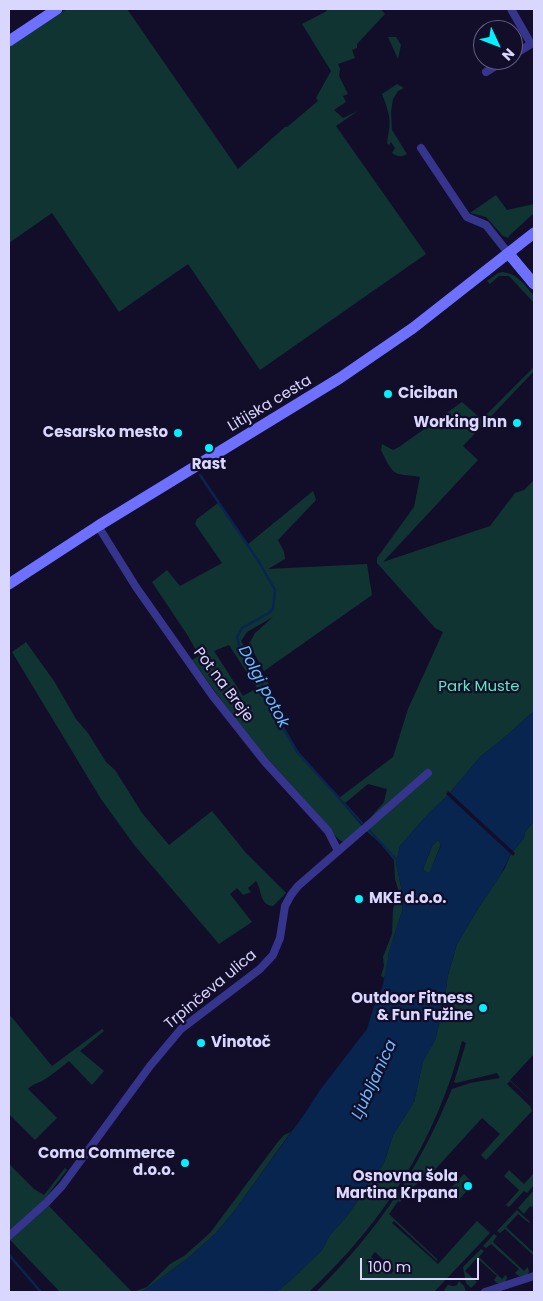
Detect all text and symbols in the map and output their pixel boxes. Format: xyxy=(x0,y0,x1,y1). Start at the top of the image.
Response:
north arrow xyxy=(473,20,523,70)
text: N xyxy=(497,44,519,65)
street label: Litijska cesta xyxy=(225,372,315,436)
place label: Ciciban xyxy=(398,385,458,403)
marker: Ciciban xyxy=(382,388,394,400)
place label: Working Inn xyxy=(413,414,507,432)
marker: Working Inn xyxy=(511,417,523,429)
place label: Cesarsko mesto xyxy=(43,424,168,442)
marker: Cesarsko mesto xyxy=(172,427,184,439)
marker: Rast xyxy=(203,442,215,454)
place label: Rast xyxy=(192,456,226,474)
water label: Dolgi potok xyxy=(233,643,293,731)
street label: Pot na Breje xyxy=(189,644,257,726)
park label: Park Muste xyxy=(438,678,520,696)
place label: MKE d.o.o. xyxy=(369,890,447,908)
marker: MKE d.o.o. xyxy=(353,893,365,905)
street label: Trpinčeva ulica xyxy=(161,946,261,1034)
place label: Outdoor Fitness & Fun Fužine xyxy=(351,990,473,1025)
marker: Outdoor Fitness & Fun Fužine xyxy=(477,1002,489,1014)
place label: Vinotoč xyxy=(211,1034,271,1052)
marker: Vinotoč xyxy=(195,1037,207,1049)
water label: Ljubljanica xyxy=(348,1037,402,1123)
place label: Coma Commerce d.o.o. xyxy=(38,1145,175,1180)
marker: Coma Commerce d.o.o. xyxy=(179,1157,191,1169)
place label: Osnovna šola Martina Krpana xyxy=(336,1168,458,1203)
marker: Osnovna šola Martina Krpana xyxy=(462,1180,474,1192)
scale bar xyxy=(363,1248,482,1280)
text: 100 m xyxy=(368,1256,411,1277)

